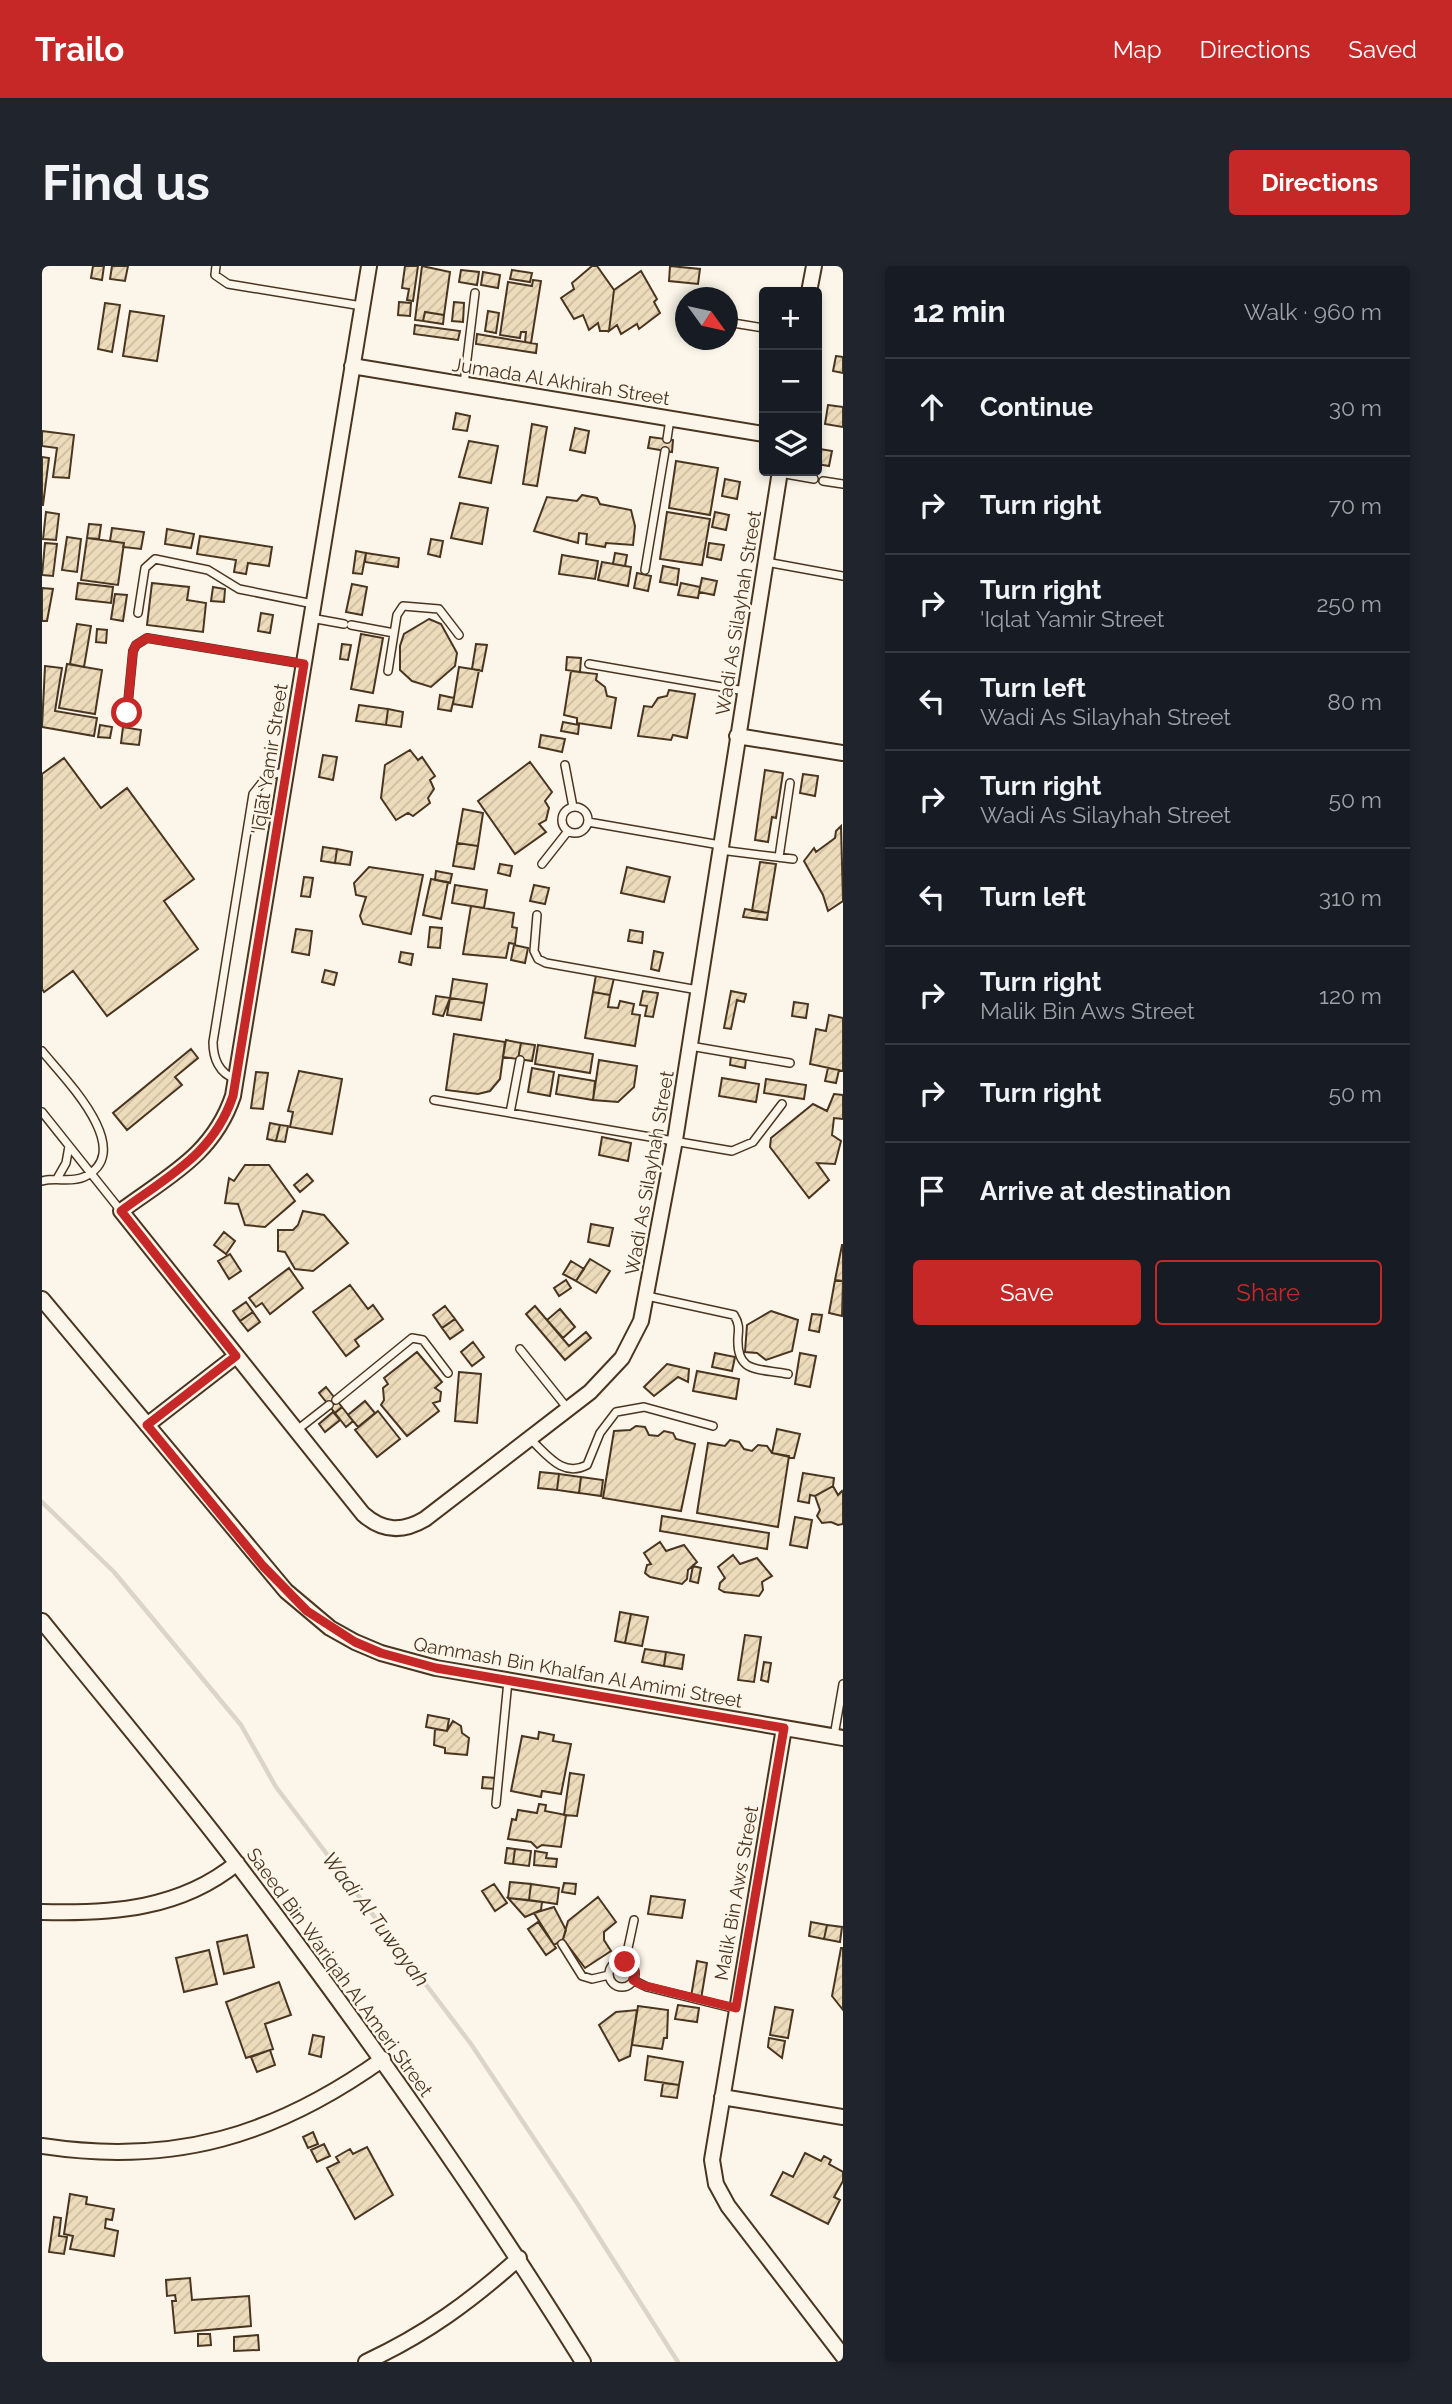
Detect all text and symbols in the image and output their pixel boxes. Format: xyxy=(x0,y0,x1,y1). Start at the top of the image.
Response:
text: Trailo xyxy=(35,30,124,69)
text: Map xyxy=(1113,35,1162,64)
text: Directions xyxy=(1200,35,1310,64)
text: Saved xyxy=(1348,35,1417,64)
button: Directions xyxy=(1229,150,1410,215)
text: Find us xyxy=(42,154,210,211)
north arrow xyxy=(675,287,738,350)
map controls xyxy=(759,287,822,476)
button: + xyxy=(759,287,822,350)
text: 12 min xyxy=(913,294,1006,329)
text: Walk · 960 m xyxy=(1244,298,1382,325)
button: − xyxy=(759,350,822,413)
street label: Jumada Al Akhirah Street xyxy=(451,353,672,409)
icon: ahead xyxy=(913,388,951,426)
text: Continue xyxy=(980,392,1093,422)
text: 30 m xyxy=(1329,394,1382,421)
button: layers xyxy=(759,413,822,476)
icon: right xyxy=(913,486,951,524)
text: Turn right xyxy=(980,490,1101,520)
text: 70 m xyxy=(1329,492,1382,519)
street label: Wadi As Silayhah Street xyxy=(711,508,765,717)
text: Turn right xyxy=(980,575,1101,605)
icon: right xyxy=(913,584,951,622)
text: 250 m xyxy=(1316,590,1382,617)
text: 'Iqlat Yamir Street xyxy=(980,605,1164,632)
text: Turn left xyxy=(980,673,1086,703)
street label: 'Iqlat Yamir Street xyxy=(246,681,292,836)
icon: left xyxy=(913,682,951,720)
text: 80 m xyxy=(1327,688,1382,715)
route start xyxy=(111,697,142,728)
text: Wadi As Silayhah Street xyxy=(980,703,1231,730)
text: Turn right xyxy=(980,771,1101,801)
icon: right xyxy=(913,780,951,818)
text: 50 m xyxy=(1328,786,1382,813)
text: Wadi As Silayhah Street xyxy=(980,801,1231,828)
icon: left xyxy=(913,878,951,916)
text: Turn left xyxy=(980,882,1086,912)
text: 310 m xyxy=(1319,884,1382,911)
text: Turn right xyxy=(980,967,1101,997)
icon: right xyxy=(913,976,951,1014)
text: 120 m xyxy=(1319,982,1382,1009)
text: Malik Bin Aws Street xyxy=(980,997,1195,1024)
street label: Wadi As Silayhah Street xyxy=(620,1068,678,1277)
icon: right xyxy=(913,1074,951,1112)
text: Turn right xyxy=(980,1078,1101,1108)
text: 50 m xyxy=(1328,1080,1382,1107)
icon: arrive xyxy=(913,1172,951,1210)
text: Arrive at destination xyxy=(980,1176,1231,1206)
button: Save xyxy=(913,1260,1141,1325)
button: Share xyxy=(1155,1260,1382,1325)
street label: Qammash Bin Khalfan Al Amimi Street xyxy=(412,1632,745,1712)
street label: Malik Bin Aws Street xyxy=(710,1803,762,1982)
street label: Saeed Bin Wariqah Al Ameri Street xyxy=(242,1843,438,2101)
water label: Wadi Al Tuwayah xyxy=(317,1847,435,1991)
route end xyxy=(609,1946,640,1977)

